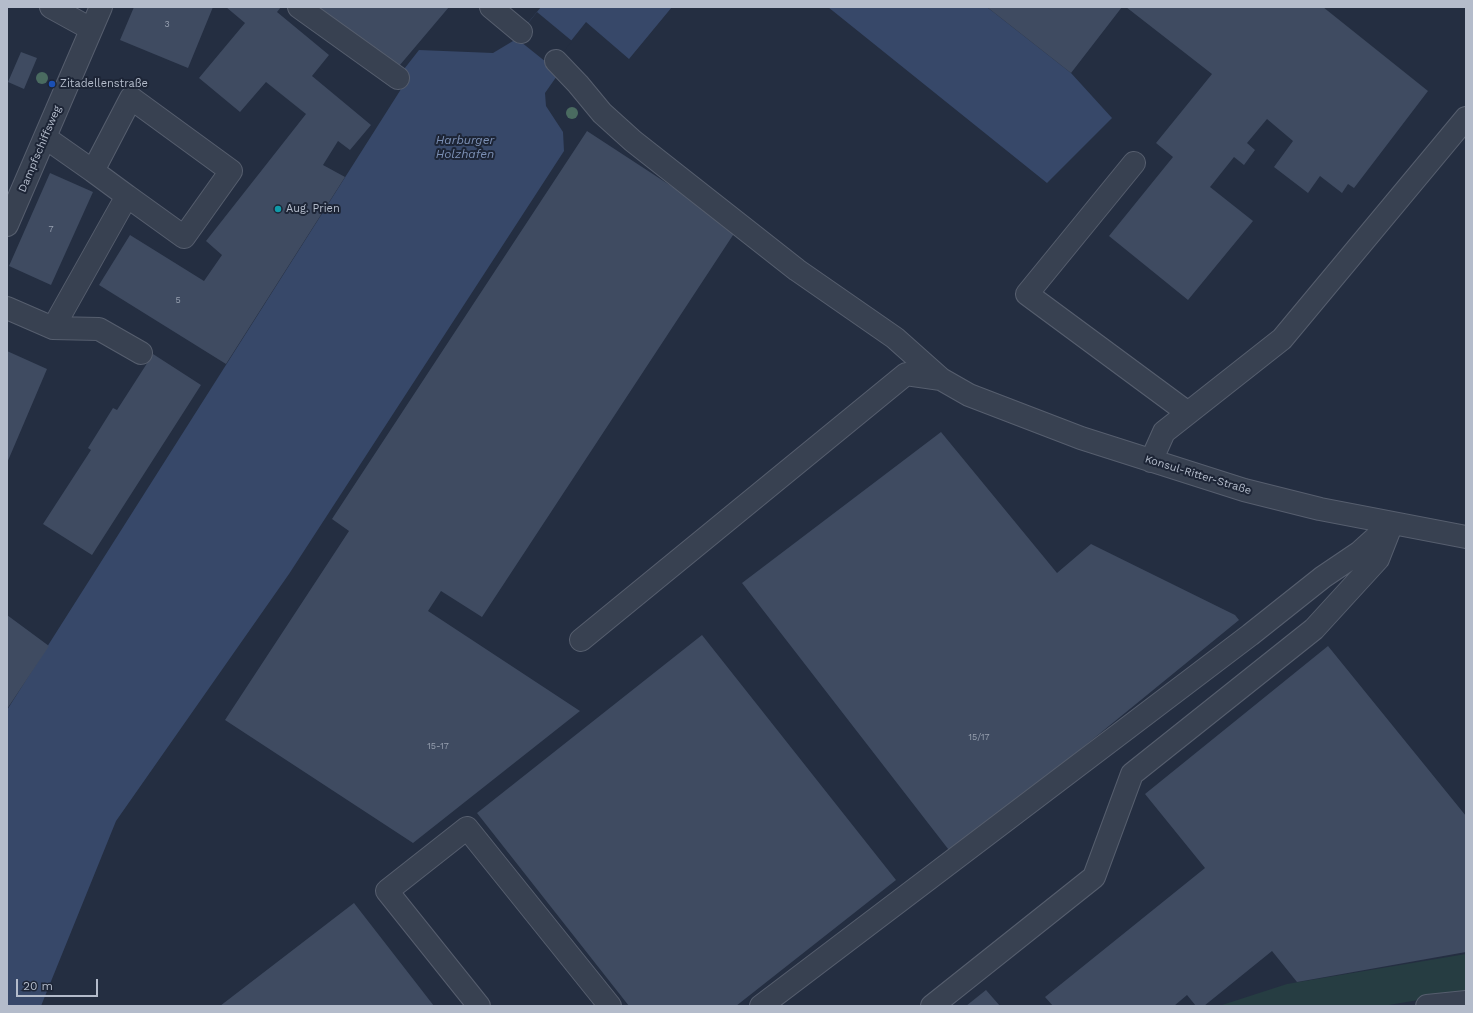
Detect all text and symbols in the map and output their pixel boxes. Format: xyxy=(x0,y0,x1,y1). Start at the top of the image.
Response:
house number: 3 xyxy=(164,19,170,29)
place label: Zitadellenstraße xyxy=(60,77,148,91)
marker: Zitadellenstraße xyxy=(47,79,57,89)
street label: Dampfschiffsweg xyxy=(16,104,64,194)
water label: Harburger Holzhafen xyxy=(436,133,494,161)
place label: Aug. Prien xyxy=(286,202,340,216)
marker: Aug. Prien xyxy=(273,204,283,214)
house number: 7 xyxy=(48,224,54,234)
house number: 5 xyxy=(175,295,181,305)
street label: Konsul-Ritter-Straße xyxy=(1143,453,1253,497)
house number: 15/17 xyxy=(968,732,990,742)
house number: 15-17 xyxy=(427,741,449,751)
scale bar xyxy=(18,971,100,997)
text: 20 m xyxy=(23,979,53,993)

